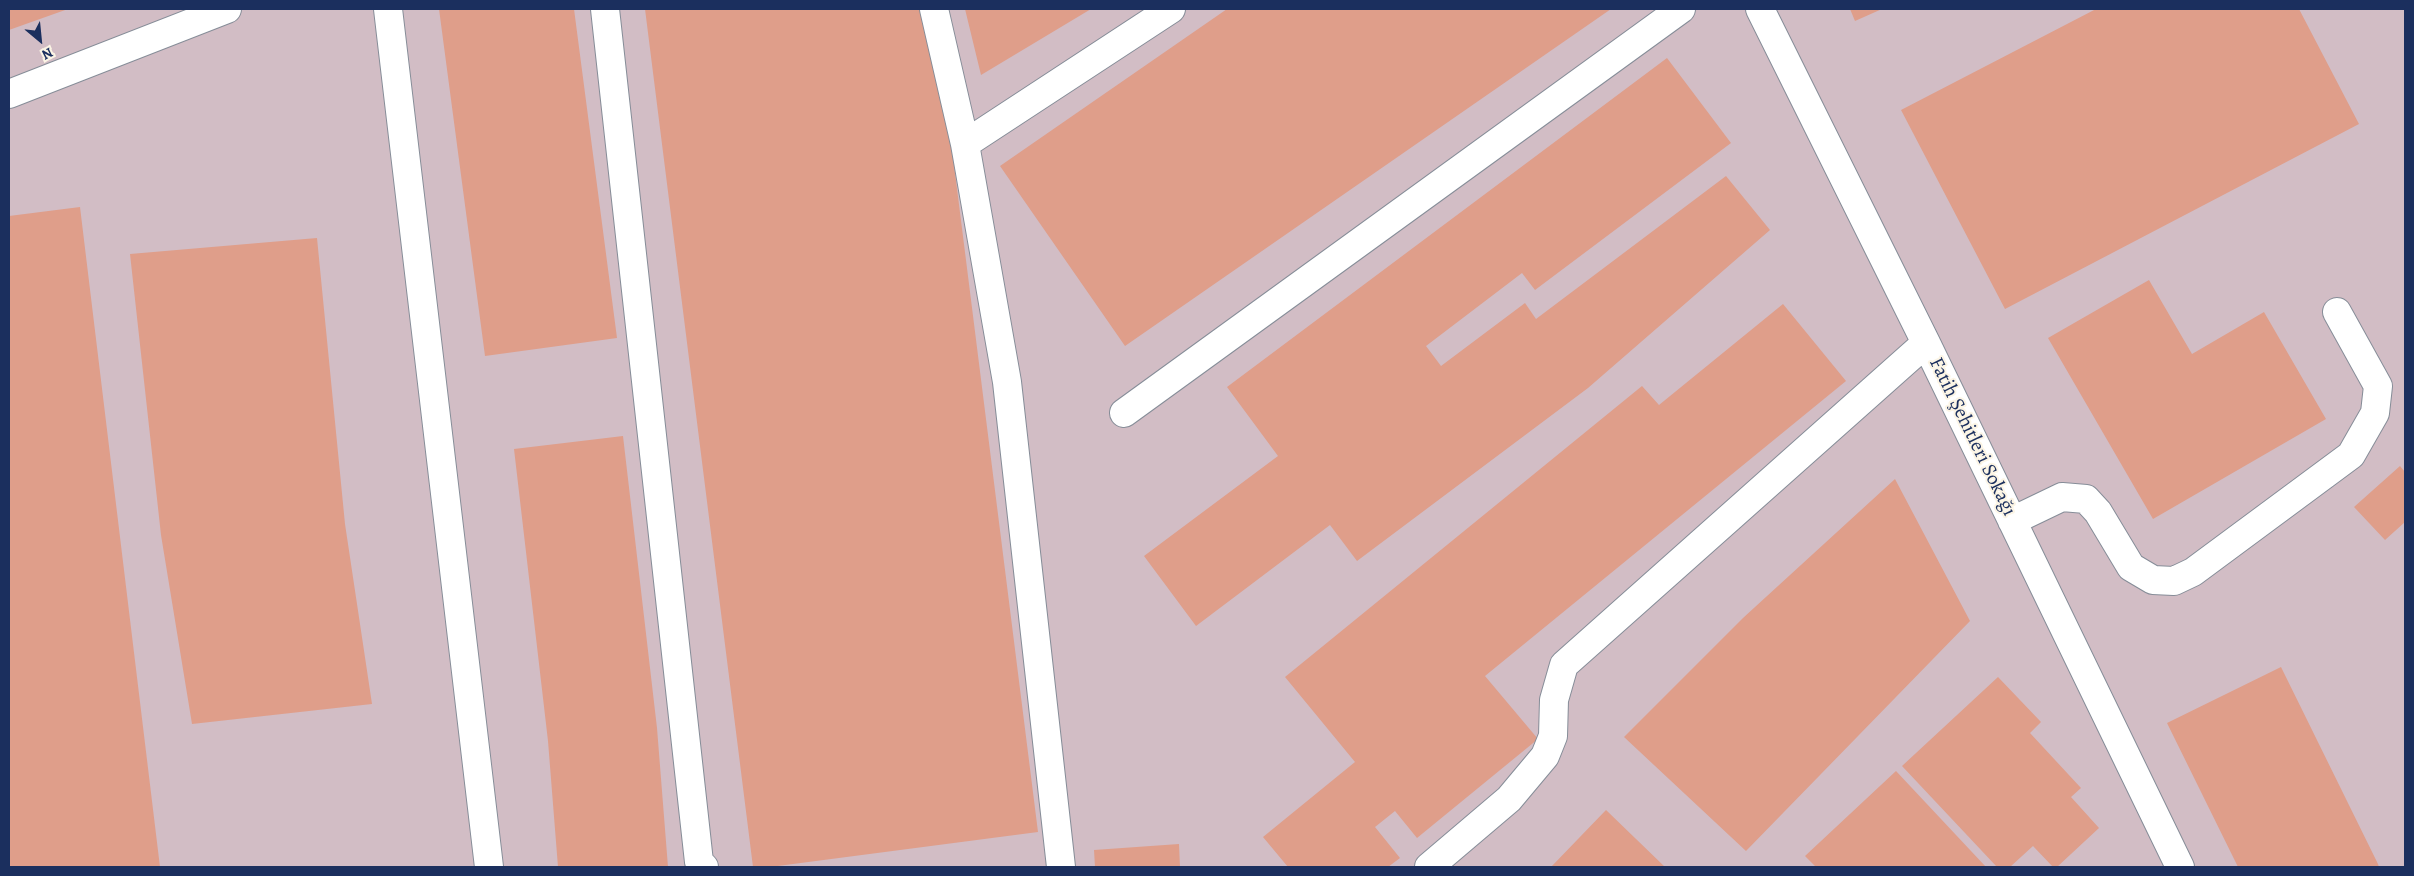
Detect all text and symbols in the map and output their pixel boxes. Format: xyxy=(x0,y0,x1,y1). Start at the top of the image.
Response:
north arrow xyxy=(15,15,65,65)
text: N xyxy=(38,43,56,64)
street label: Fatih Şehitleri Sokağı xyxy=(1923,354,2021,520)

